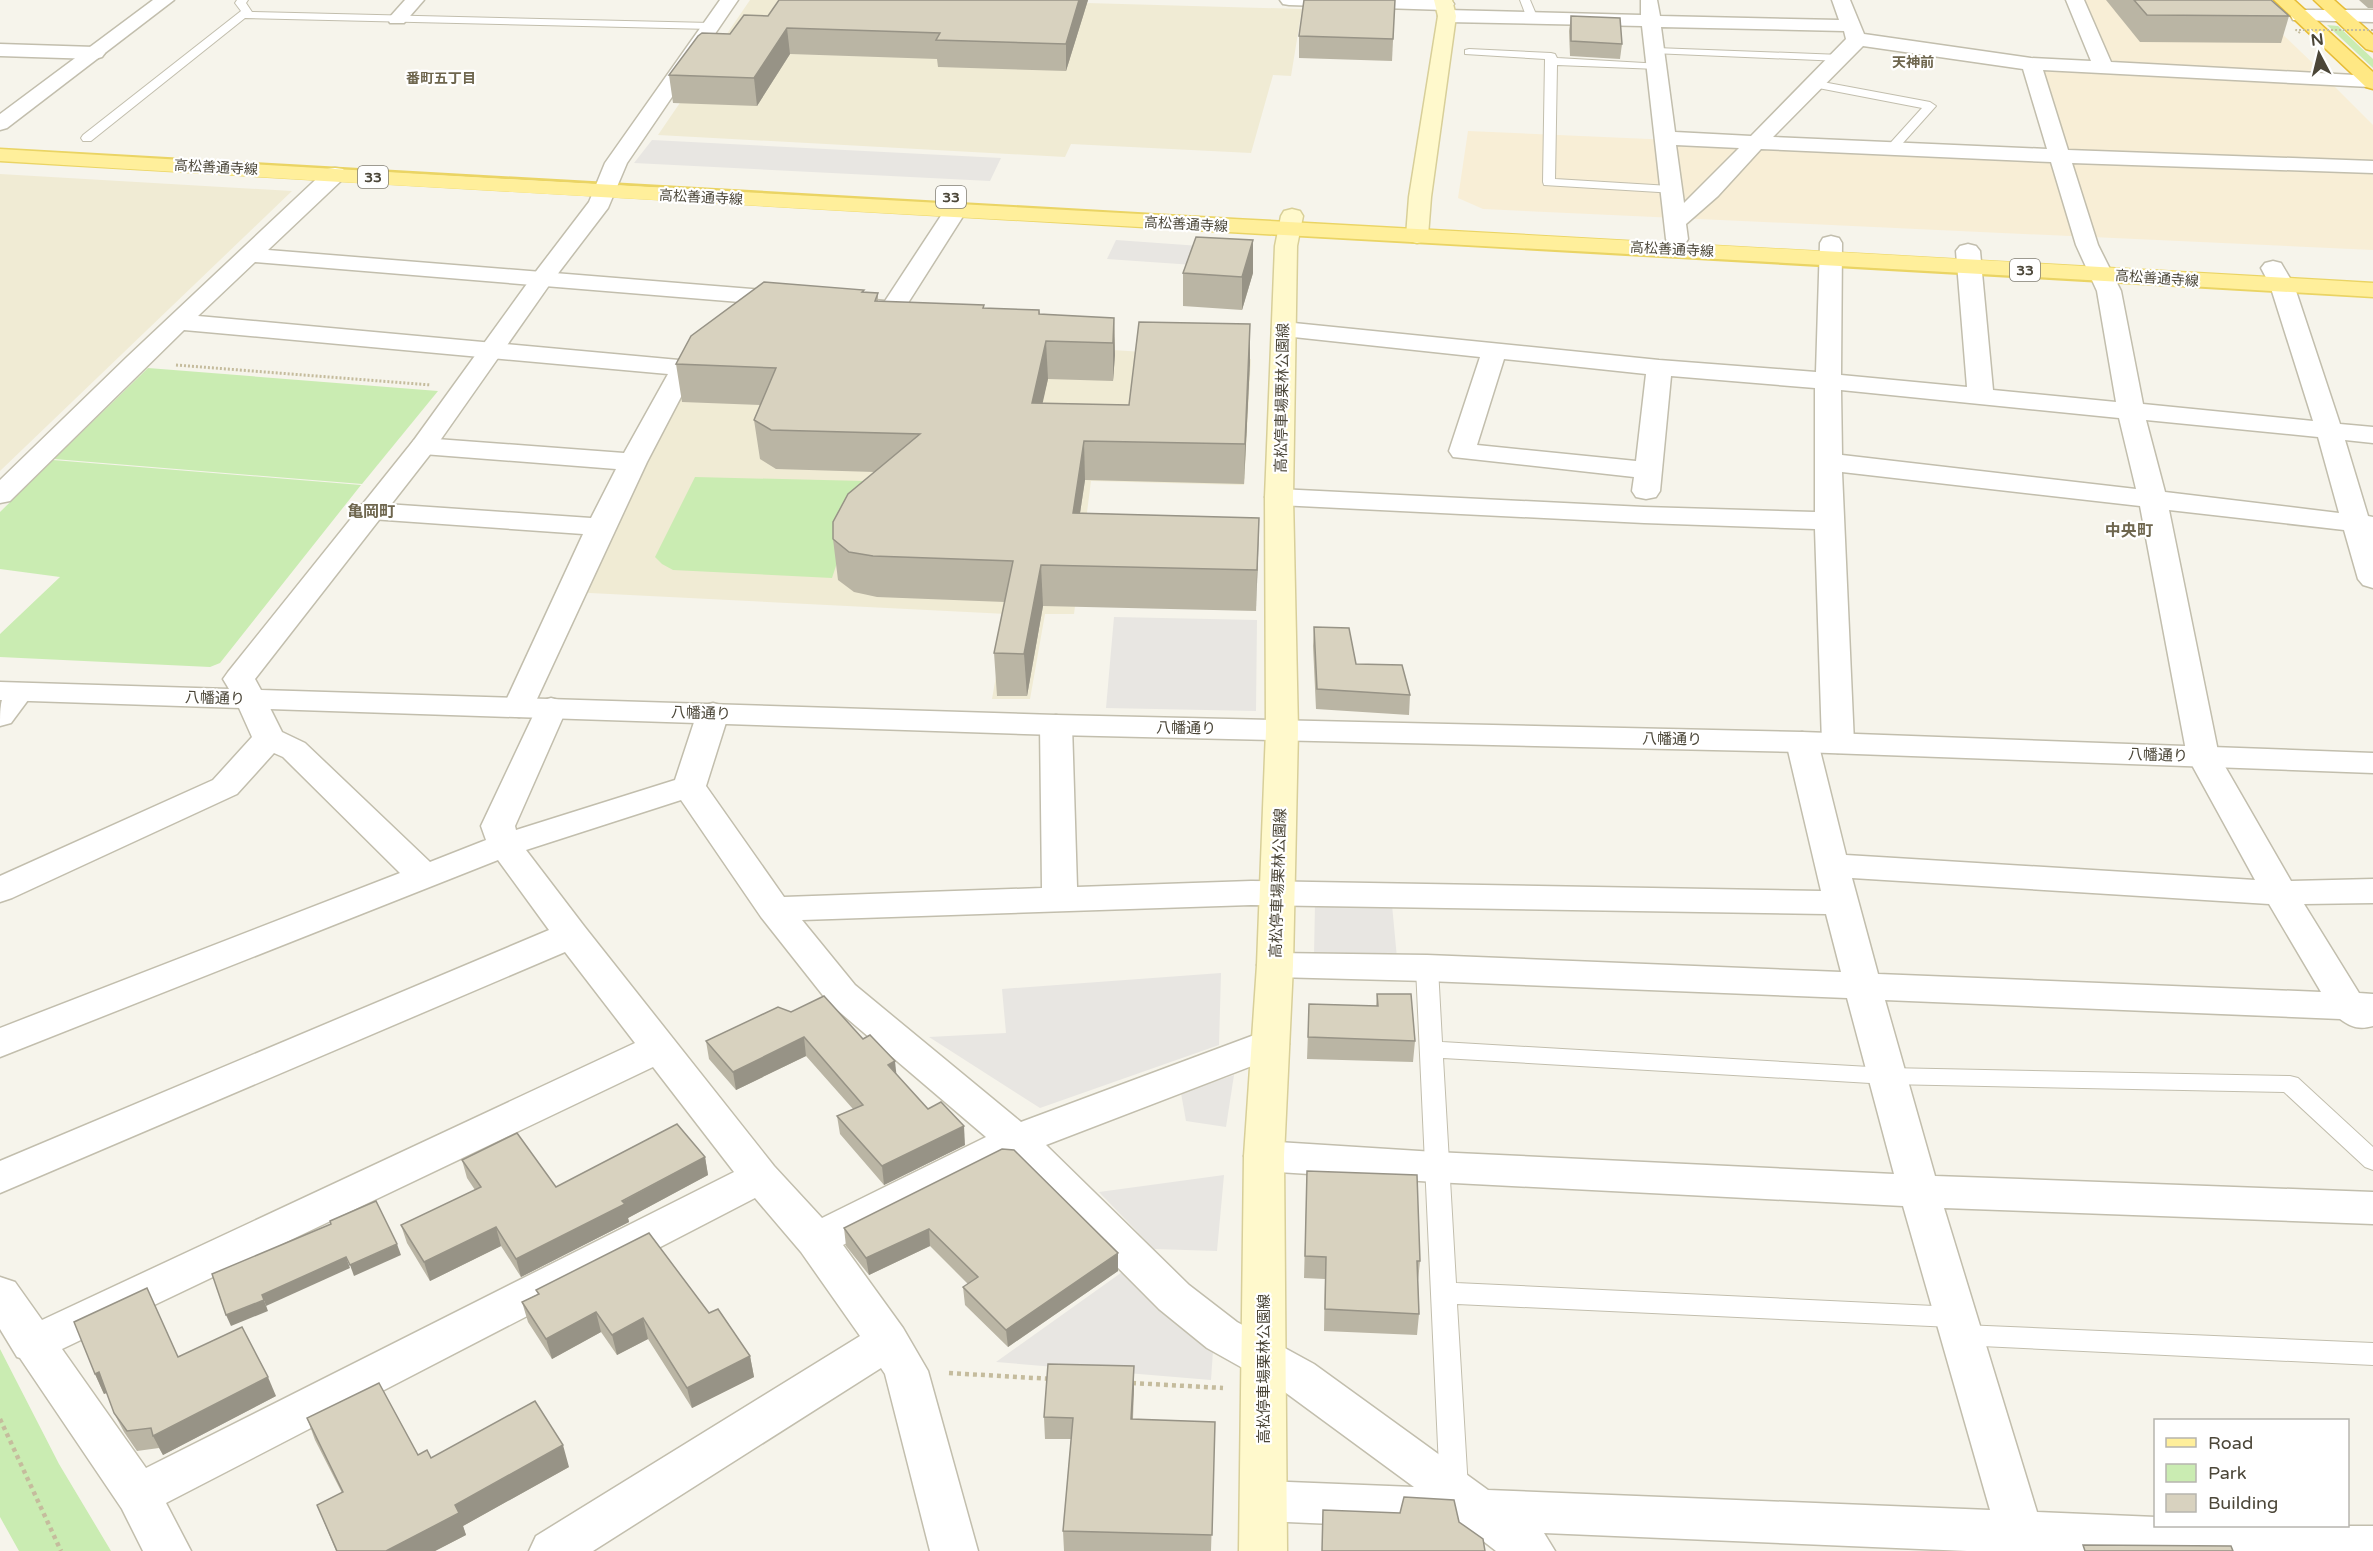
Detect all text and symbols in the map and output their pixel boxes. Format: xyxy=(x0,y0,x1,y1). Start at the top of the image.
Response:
north arrow xyxy=(2289,24,2349,84)
text: N xyxy=(2310,29,2325,51)
district label: 天神前 xyxy=(1892,54,1934,71)
district label: 番町五丁目 xyxy=(406,70,476,87)
street label: 高松善通寺線 xyxy=(174,157,258,178)
road number: 33 xyxy=(358,166,388,188)
road number: 33 xyxy=(936,186,966,208)
street label: 高松善通寺線 xyxy=(659,187,743,208)
street label: 高松善通寺線 xyxy=(1144,214,1228,235)
street label: 高松善通寺線 xyxy=(1630,239,1714,260)
road number: 33 xyxy=(2010,259,2040,281)
street label: 高松善通寺線 xyxy=(2114,267,2199,290)
street label: 高松停車場栗林公園線 xyxy=(1272,323,1292,473)
district label: 亀岡町 xyxy=(347,502,395,522)
district label: 中央町 xyxy=(2105,521,2153,541)
street label: 八幡通り xyxy=(185,688,245,708)
street label: 八幡通り xyxy=(671,703,731,723)
street label: 八幡通り xyxy=(1156,718,1216,738)
street label: 八幡通り xyxy=(1642,729,1702,749)
street label: 八幡通り xyxy=(2128,745,2188,765)
street label: 高松停車場栗林公園線 xyxy=(1266,808,1290,958)
street label: 高松停車場栗林公園線 xyxy=(1255,1294,1273,1444)
legend xyxy=(2154,1419,2349,1527)
text: Road xyxy=(2208,1432,2253,1454)
text: Park xyxy=(2208,1462,2247,1484)
text: Building xyxy=(2208,1492,2278,1514)

